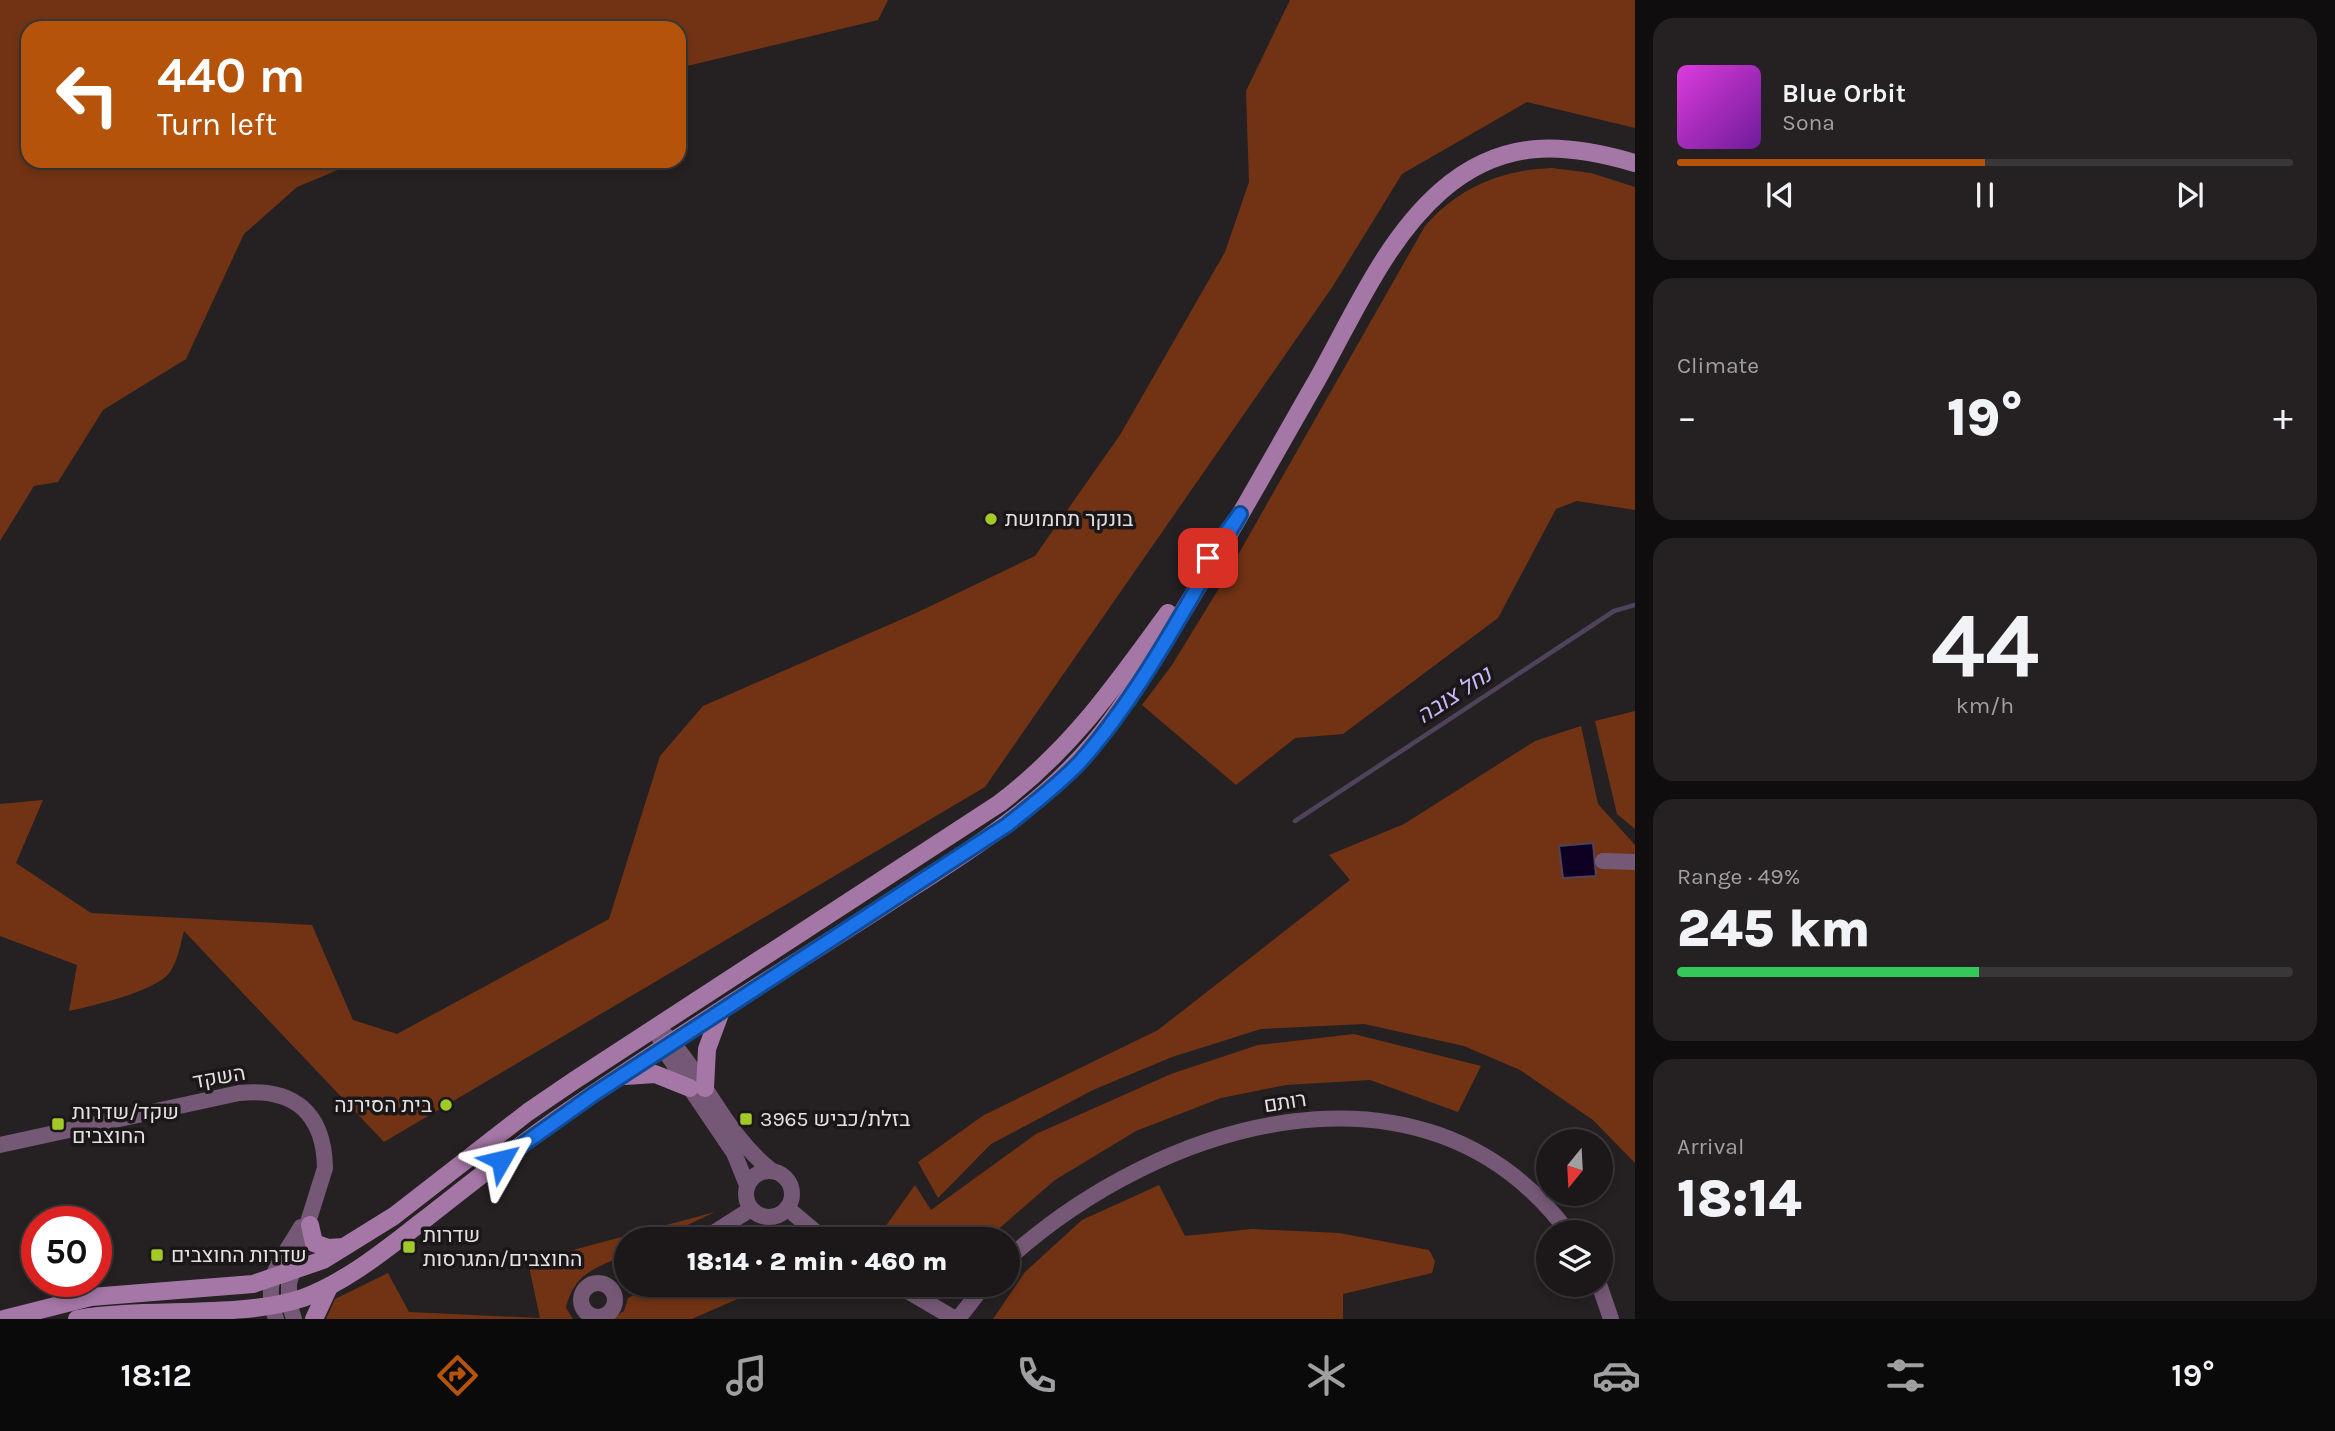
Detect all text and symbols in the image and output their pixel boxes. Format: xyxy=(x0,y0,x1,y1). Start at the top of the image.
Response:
text: 440 m xyxy=(157,47,305,104)
icon: left xyxy=(42,49,133,140)
text: Blue Orbit xyxy=(1782,78,1906,109)
text: Turn left xyxy=(157,106,277,143)
text: Sona xyxy=(1782,109,1835,136)
icon: previous xyxy=(1761,176,1799,214)
icon: pause xyxy=(1966,176,2004,214)
icon: next xyxy=(2171,176,2209,214)
text: Climate xyxy=(1677,352,1759,379)
text: 19° xyxy=(1947,387,2023,448)
text: − xyxy=(1677,395,1697,440)
text: + xyxy=(2273,395,2293,440)
place label: בונקר תחמושת xyxy=(1005,507,1133,531)
marker: בונקר תחמושת xyxy=(983,511,999,527)
pin xyxy=(1178,528,1238,588)
icon: arrive xyxy=(1189,539,1227,577)
text: 44 xyxy=(1931,593,2039,699)
water label: נחל צובה xyxy=(1411,660,1498,729)
text: km/h xyxy=(1956,692,2014,719)
text: Range · 49% xyxy=(1677,863,1800,890)
text: 245 km xyxy=(1677,898,1870,959)
street label: השקד xyxy=(191,1061,247,1093)
street label: רותם xyxy=(1262,1087,1308,1117)
place label: בית הסירנה xyxy=(334,1093,432,1117)
marker: בית הסירנה xyxy=(438,1097,454,1113)
place label: שקד/שדרות החוצבים xyxy=(72,1100,179,1148)
place label: בזלת/כביש 3965 xyxy=(760,1107,910,1131)
marker: בזלת/כביש 3965 xyxy=(738,1111,754,1127)
marker: שקד/שדרות החוצבים xyxy=(50,1116,66,1132)
position arrow xyxy=(464,1123,538,1197)
north arrow xyxy=(1536,1129,1614,1206)
map controls xyxy=(1536,1129,1613,1297)
text: Arrival xyxy=(1677,1133,1744,1160)
text: 18:14 xyxy=(1677,1168,1801,1229)
speed limit sign: 50 xyxy=(21,1206,112,1297)
button: layers xyxy=(1536,1220,1613,1297)
place label: שדרות החוצבים/המגרסות xyxy=(423,1223,582,1271)
marker: שדרות החוצבים/המגרסות xyxy=(401,1239,417,1255)
place label: שדרות החוצבים xyxy=(171,1243,307,1267)
text: 18:14 · 2 min · 460 m xyxy=(687,1246,947,1277)
marker: שדרות החוצבים xyxy=(149,1247,165,1263)
icon: directions xyxy=(433,1351,482,1400)
icon: music xyxy=(722,1351,771,1400)
icon: phone xyxy=(1012,1351,1061,1400)
icon: climate xyxy=(1302,1351,1351,1400)
icon: car xyxy=(1592,1351,1641,1400)
icon: filters xyxy=(1881,1351,1930,1400)
text: 18:12 xyxy=(120,1357,192,1394)
text: 19° xyxy=(2171,1357,2215,1394)

